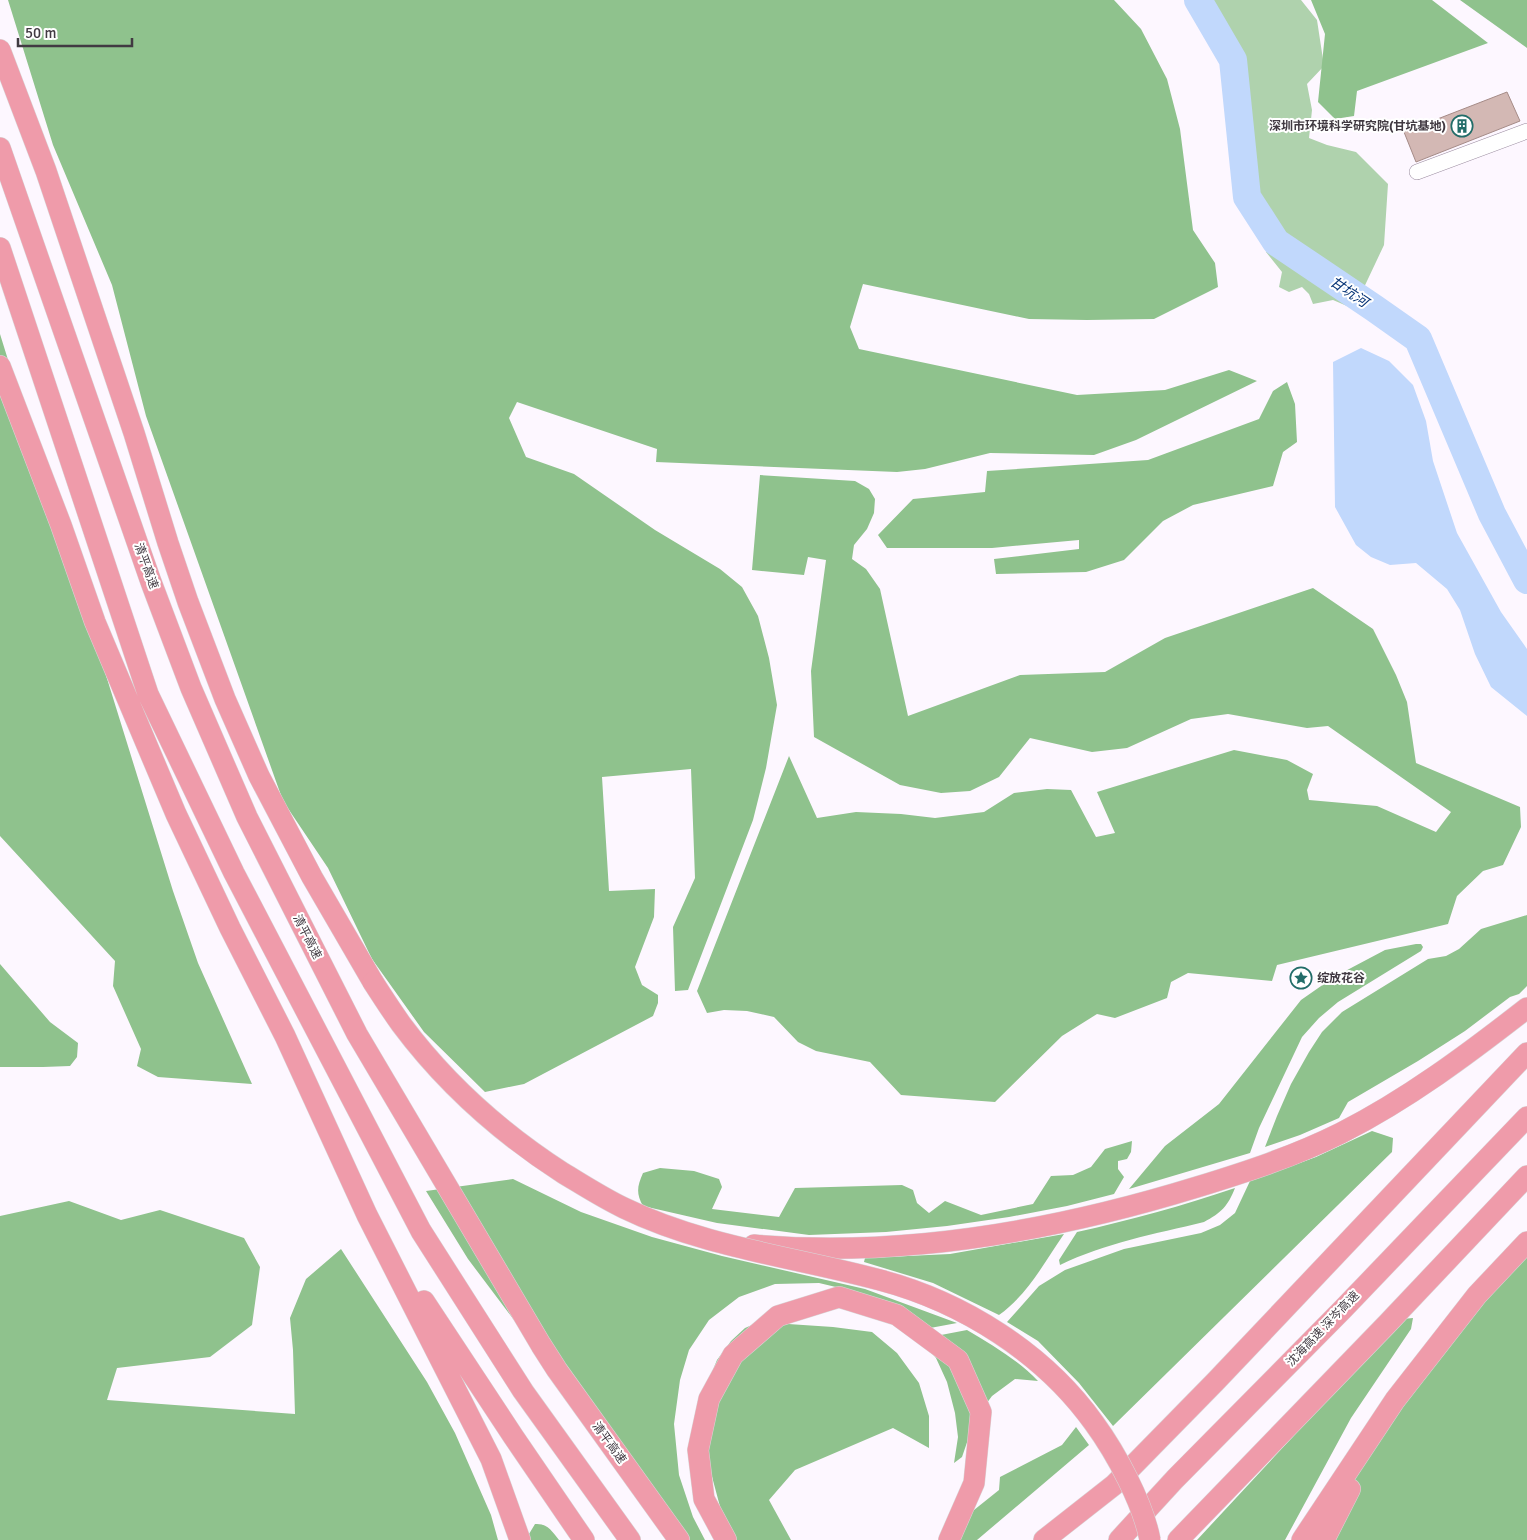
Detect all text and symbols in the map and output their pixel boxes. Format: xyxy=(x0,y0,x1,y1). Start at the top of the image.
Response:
scale bar xyxy=(18,15,131,47)
text: 50 m xyxy=(25,24,56,42)
building icon: 深圳市环境科学研究院(甘坑基地) xyxy=(1450,114,1474,138)
place label: 深圳市环境科学研究院(甘坑基地) xyxy=(1269,119,1446,134)
water label: 甘坑河 xyxy=(1327,273,1374,312)
street label: 清平高速 xyxy=(131,541,161,591)
street label: 清平高速 xyxy=(289,912,325,962)
place icon: 绽放花谷 xyxy=(1289,966,1313,990)
place label: 绽放花谷 xyxy=(1317,971,1365,986)
street label: 沈海高速 深岑高速 xyxy=(1283,1288,1363,1370)
street label: 清平高速 xyxy=(589,1419,629,1467)

